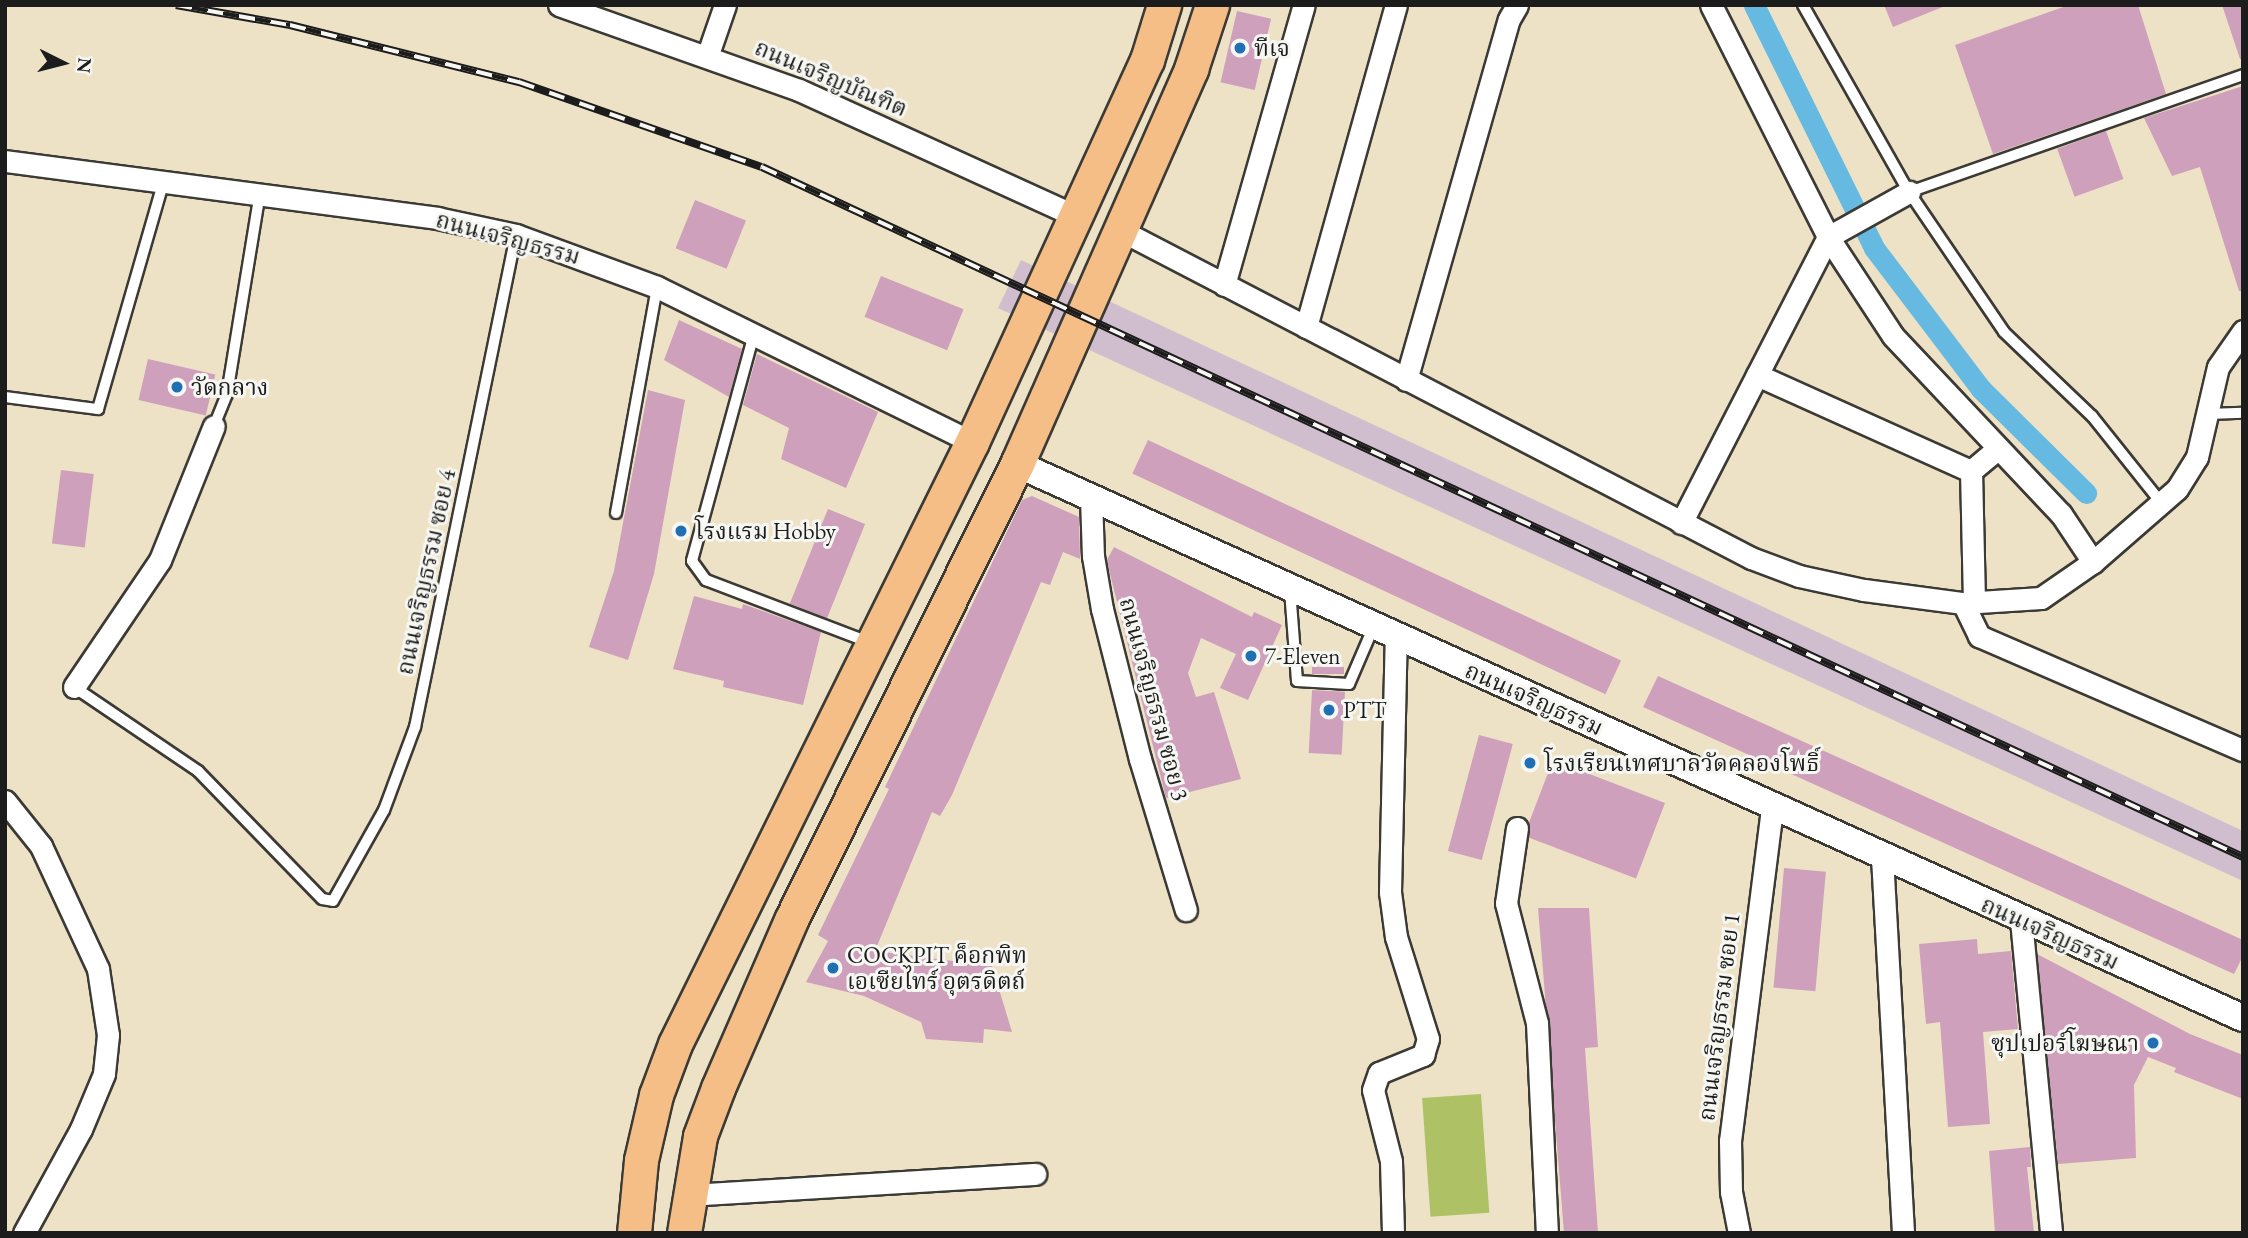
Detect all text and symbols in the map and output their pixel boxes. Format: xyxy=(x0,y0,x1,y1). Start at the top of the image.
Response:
north arrow xyxy=(28,28,98,98)
street label: ถนนเจริญบัณฑิต xyxy=(751,33,911,123)
place label: ทีเจ xyxy=(1254,34,1290,62)
marker: ทีเจ xyxy=(1232,40,1248,56)
text: N xyxy=(71,56,98,74)
street label: ถนนเจริญธรรม xyxy=(433,206,583,270)
place label: วัดกลาง xyxy=(191,373,268,401)
marker: วัดกลาง xyxy=(169,379,185,395)
street label: ถนนเจริญธรรม ซอย 4 xyxy=(391,467,461,677)
place label: โรงแรม Hobby xyxy=(695,517,836,545)
marker: โรงแรม Hobby xyxy=(673,523,689,539)
street label: ถนนเจริญธรรม ซอย 3 xyxy=(1114,594,1194,804)
place label: 7-Eleven xyxy=(1265,642,1340,670)
marker: 7-Eleven xyxy=(1243,648,1259,664)
street label: ถนนเจริญธรรม xyxy=(1461,656,1607,742)
place label: PTT xyxy=(1343,696,1387,724)
marker: PTT xyxy=(1321,702,1337,718)
place label: โรงเรียนเทศบาลวัดคลองโพธิ์ xyxy=(1544,749,1819,777)
marker: โรงเรียนเทศบาลวัดคลองโพธิ์ xyxy=(1522,755,1538,771)
street label: ถนนเจริญธรรม xyxy=(1977,890,2123,976)
street label: ถนนเจริญธรรม ซอย 1 xyxy=(1693,911,1745,1123)
place label: COCKPIT ค็อกพิท เอเซียไทร์ อุตรดิตถ์ xyxy=(847,941,1027,995)
marker: COCKPIT ค็อกพิท เอเซียไทร์ อุตรดิตถ์ xyxy=(825,960,841,976)
place label: ซุปเปอร์โฆษณา xyxy=(1991,1029,2139,1057)
marker: ซุปเปอร์โฆษณา xyxy=(2145,1035,2161,1051)

